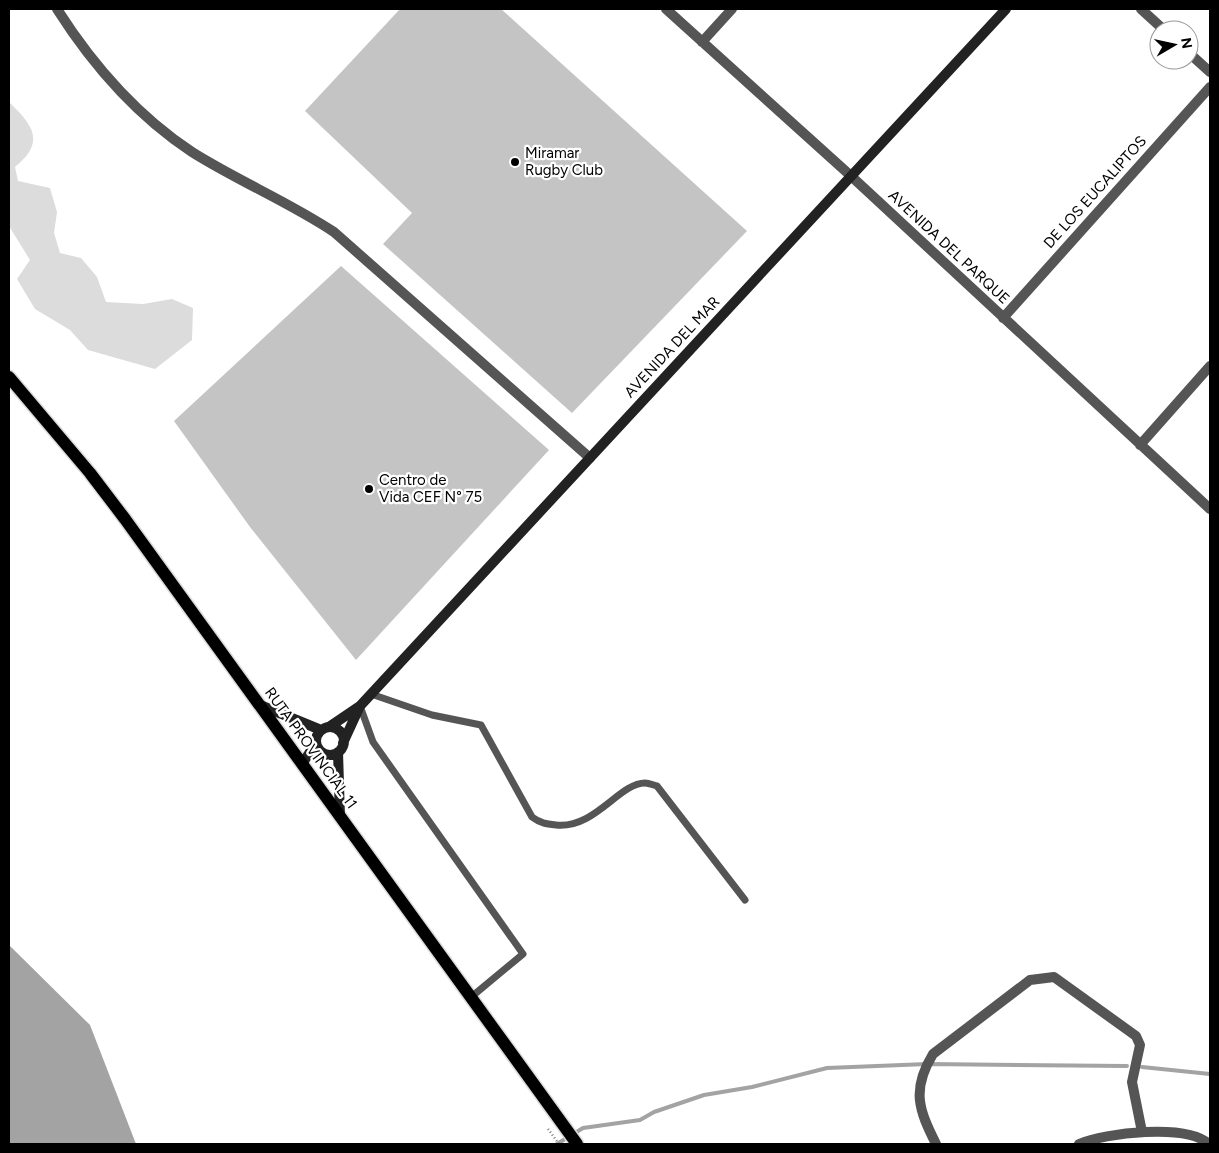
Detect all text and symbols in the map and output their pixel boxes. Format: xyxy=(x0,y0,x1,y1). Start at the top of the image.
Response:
north arrow xyxy=(1149,20,1199,70)
text: N xyxy=(1177,36,1196,50)
street label: DE LOS EUCALIPTOS xyxy=(1040,132,1150,252)
place label: Miramar Rugby Club xyxy=(525,144,603,179)
marker: Miramar Rugby Club xyxy=(509,156,521,168)
street label: AVENIDA DEL PARQUE xyxy=(885,186,1013,308)
street label: AVENIDA DEL MAR xyxy=(621,293,723,401)
place label: Centro de Vida CEF N° 75 xyxy=(379,471,482,506)
marker: Centro de Vida CEF N° 75 xyxy=(363,483,375,495)
street label: RUTA PROVINCIAL 11 xyxy=(261,684,361,812)

